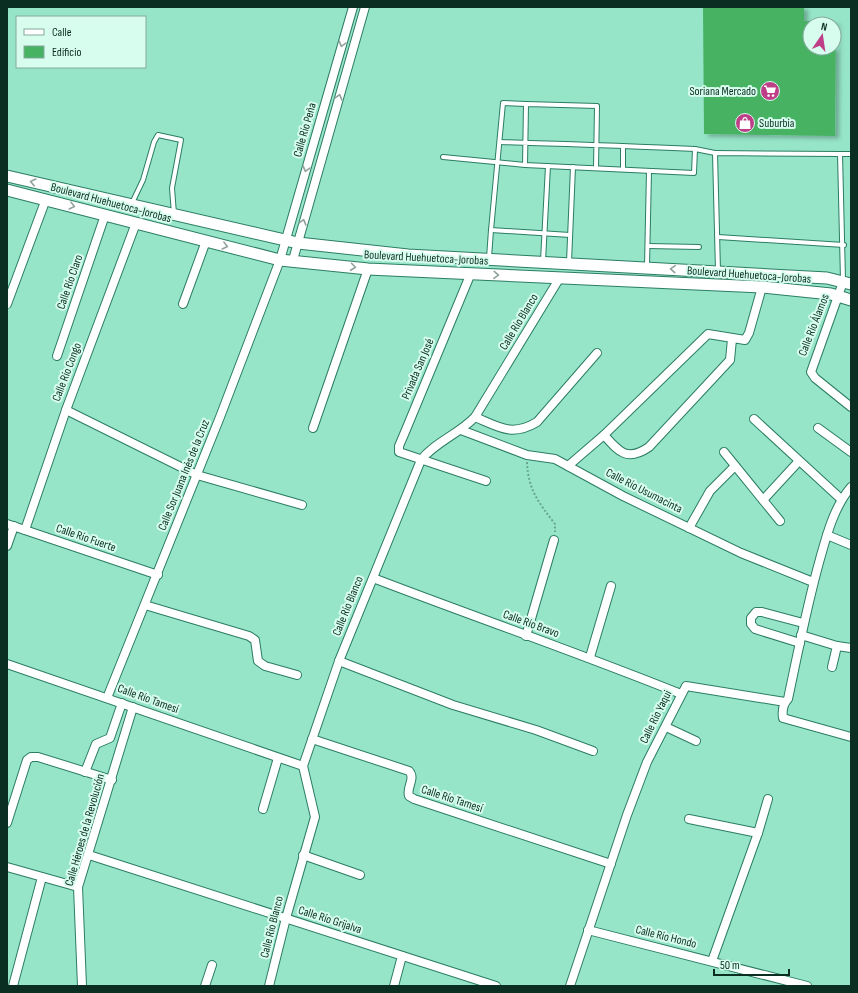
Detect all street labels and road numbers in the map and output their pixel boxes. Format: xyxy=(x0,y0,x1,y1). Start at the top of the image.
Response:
street label: Calle Río Peña xyxy=(290,101,320,159)
street label: Boulevard Huehuetoca-Jorobas xyxy=(49,180,173,226)
street label: Boulevard Huehuetoca-Jorobas xyxy=(363,247,489,269)
street label: Calle Río Claro xyxy=(54,253,86,311)
street label: Boulevard Huehuetoca-Jorobas xyxy=(686,263,812,287)
street label: Calle Río Blanco xyxy=(496,291,542,353)
street label: Calle Río Álamos xyxy=(795,292,833,358)
street label: Privada San José xyxy=(398,336,438,402)
street label: Calle Río Congo xyxy=(49,341,85,403)
street label: Calle Sor Juana Inés de la Cruz xyxy=(155,417,213,533)
street label: Calle Río Usumacinta xyxy=(603,465,685,517)
street label: Calle Río Fuerte xyxy=(54,521,118,555)
street label: Calle Río Blanco xyxy=(329,574,367,638)
street label: Calle Río Bravo xyxy=(501,607,561,641)
street label: Calle Río Tamesí xyxy=(115,681,181,717)
street label: Calle Río Yaqui xyxy=(637,688,675,746)
street label: Calle Héroes de la Revolución xyxy=(62,772,108,888)
street label: Calle Río Tamesí xyxy=(419,782,485,816)
street label: Calle Río Blanco xyxy=(257,895,287,959)
street label: Calle Río Grijalva xyxy=(296,903,364,937)
street label: Calle Río Hondo xyxy=(634,922,698,952)

